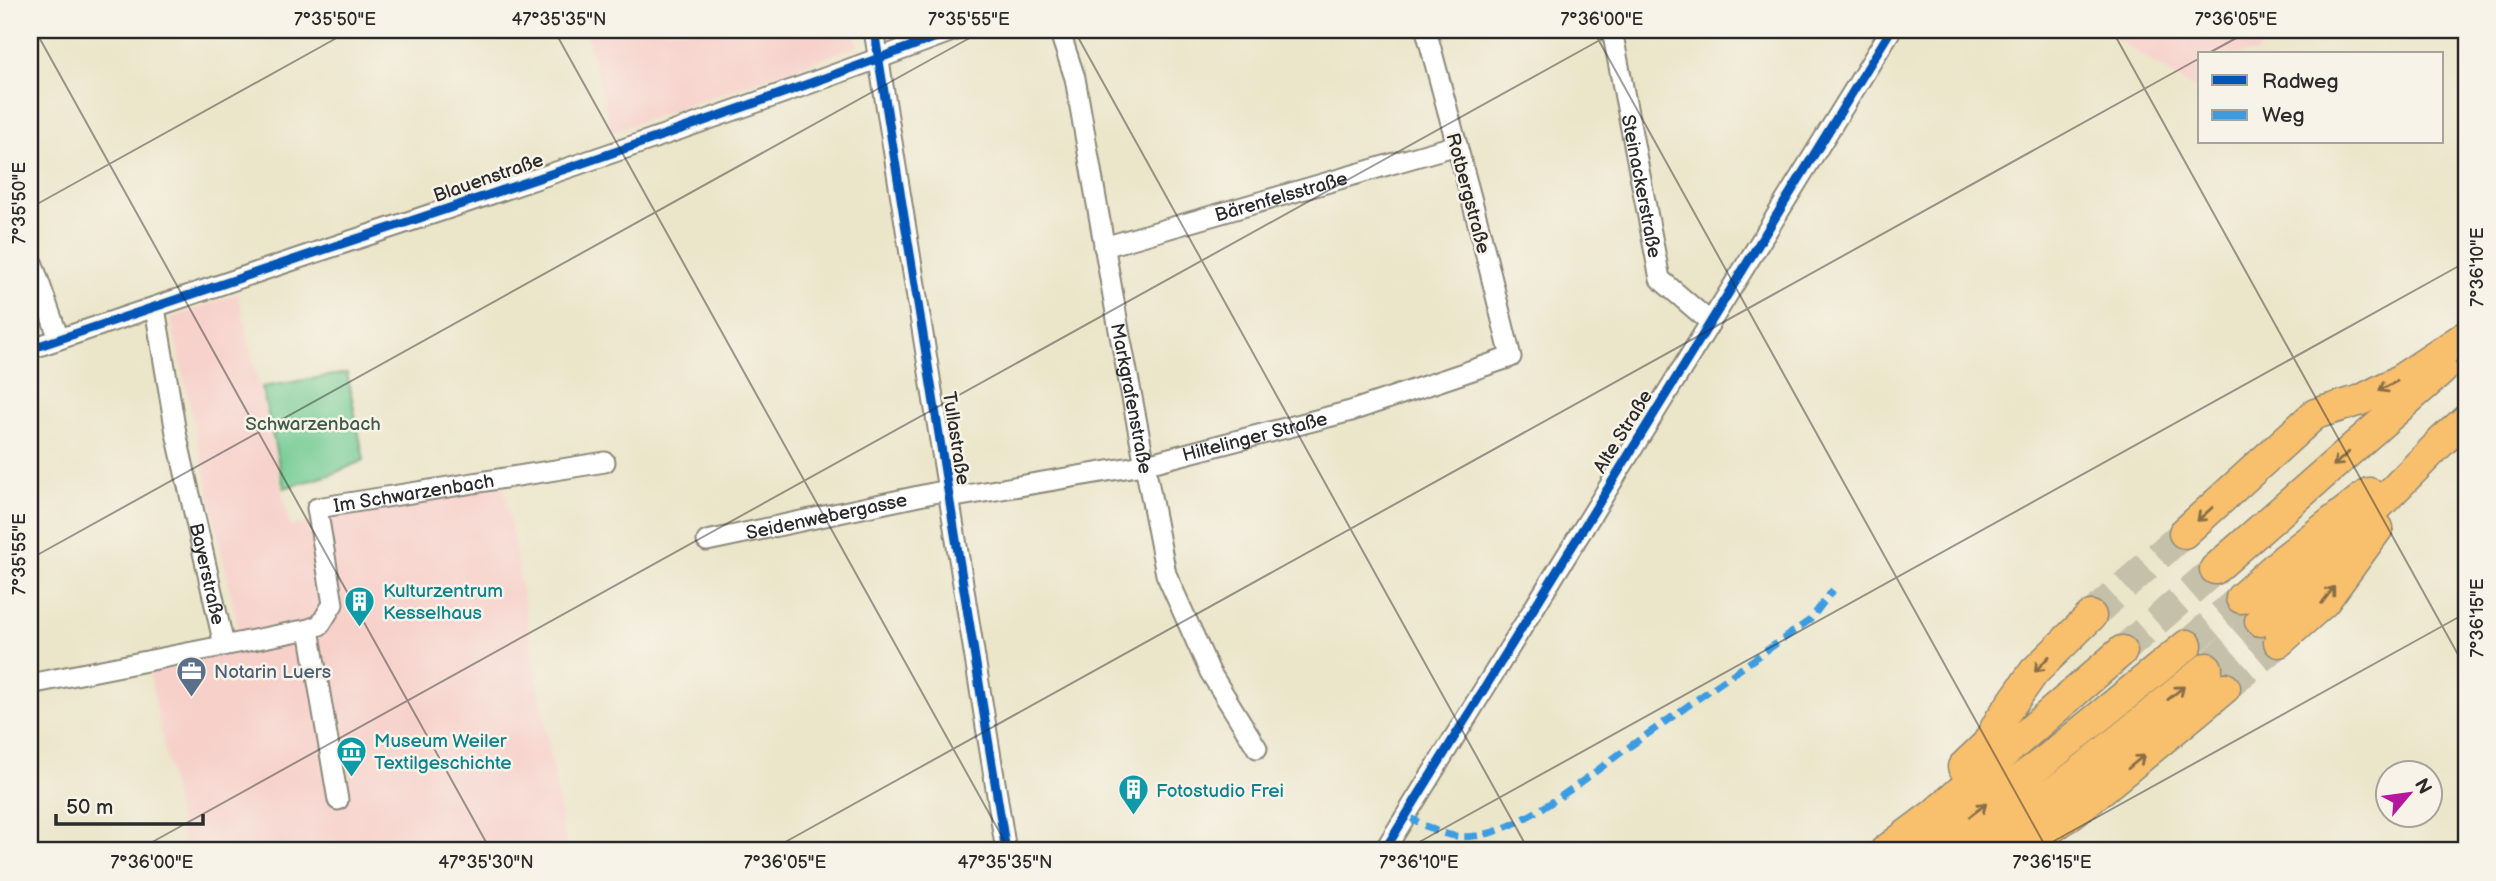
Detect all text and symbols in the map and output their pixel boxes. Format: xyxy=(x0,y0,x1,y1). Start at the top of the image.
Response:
text: 7°35'50"E xyxy=(294,9,376,30)
text: 47°35'35"N xyxy=(511,9,607,30)
text: 7°35'55"E xyxy=(928,9,1010,30)
text: 7°36'00"E xyxy=(1561,9,1644,30)
text: 7°36'05"E xyxy=(2195,9,2277,30)
legend xyxy=(2198,52,2444,144)
text: Radweg xyxy=(2262,69,2339,94)
text: Weg xyxy=(2262,103,2305,128)
street label: Steinackerstraße xyxy=(1616,113,1666,260)
street label: Rotbergstraße xyxy=(1440,131,1495,256)
street label: Blauenstraße xyxy=(430,149,546,208)
text: 7°35'50"E xyxy=(9,162,30,244)
street label: Bärenfelsstraße xyxy=(1212,167,1350,227)
text: 7°36'10"E xyxy=(2467,227,2488,307)
street label: Markgrafenstraße xyxy=(1105,321,1156,476)
one-way arrow xyxy=(2378,379,2399,393)
street label: Alte Straße xyxy=(1589,386,1658,478)
street label: Tullastraße xyxy=(937,390,974,486)
street label: Hiltelinger Straße xyxy=(1180,408,1330,467)
park label: Schwarzenbach xyxy=(245,413,381,436)
one-way arrow xyxy=(2333,450,2350,467)
street label: Im Schwarzenbach xyxy=(332,470,496,518)
street label: Seidenwebergasse xyxy=(744,489,909,545)
one-way arrow xyxy=(2196,506,2214,522)
text: 7°35'55"E xyxy=(9,513,30,595)
street label: Bayerstraße xyxy=(184,521,229,627)
text: 7°36'15"E xyxy=(2467,578,2488,658)
place label: Kulturzentrum Kesselhaus xyxy=(383,580,503,625)
building icon: Kulturzentrum Kesselhaus xyxy=(343,584,377,628)
one-way arrow xyxy=(2321,587,2336,605)
office icon: Notarin Luers xyxy=(174,654,208,698)
one-way arrow xyxy=(2034,655,2050,673)
place label: Notarin Luers xyxy=(214,661,331,684)
one-way arrow xyxy=(2166,686,2184,701)
place label: Museum Weiler Textilgeschichte xyxy=(374,730,512,775)
museum icon: Museum Weiler Textilgeschichte xyxy=(334,734,368,778)
one-way arrow xyxy=(2126,754,2144,770)
north arrow xyxy=(2374,758,2444,828)
building icon: Fotostudio Frei xyxy=(1116,773,1150,817)
text: N xyxy=(2409,775,2436,798)
place label: Fotostudio Frei xyxy=(1156,780,1284,803)
scale bar xyxy=(56,783,203,827)
text: 50 m xyxy=(66,795,113,820)
one-way arrow xyxy=(1968,803,1987,818)
text: 7°36'00"E xyxy=(111,852,194,873)
text: 47°35'30"N xyxy=(438,852,534,873)
text: 7°36'05"E xyxy=(744,852,826,873)
text: 47°35'35"N xyxy=(957,852,1053,873)
text: 7°36'10"E xyxy=(1379,852,1459,873)
text: 7°36'15"E xyxy=(2012,852,2092,873)

